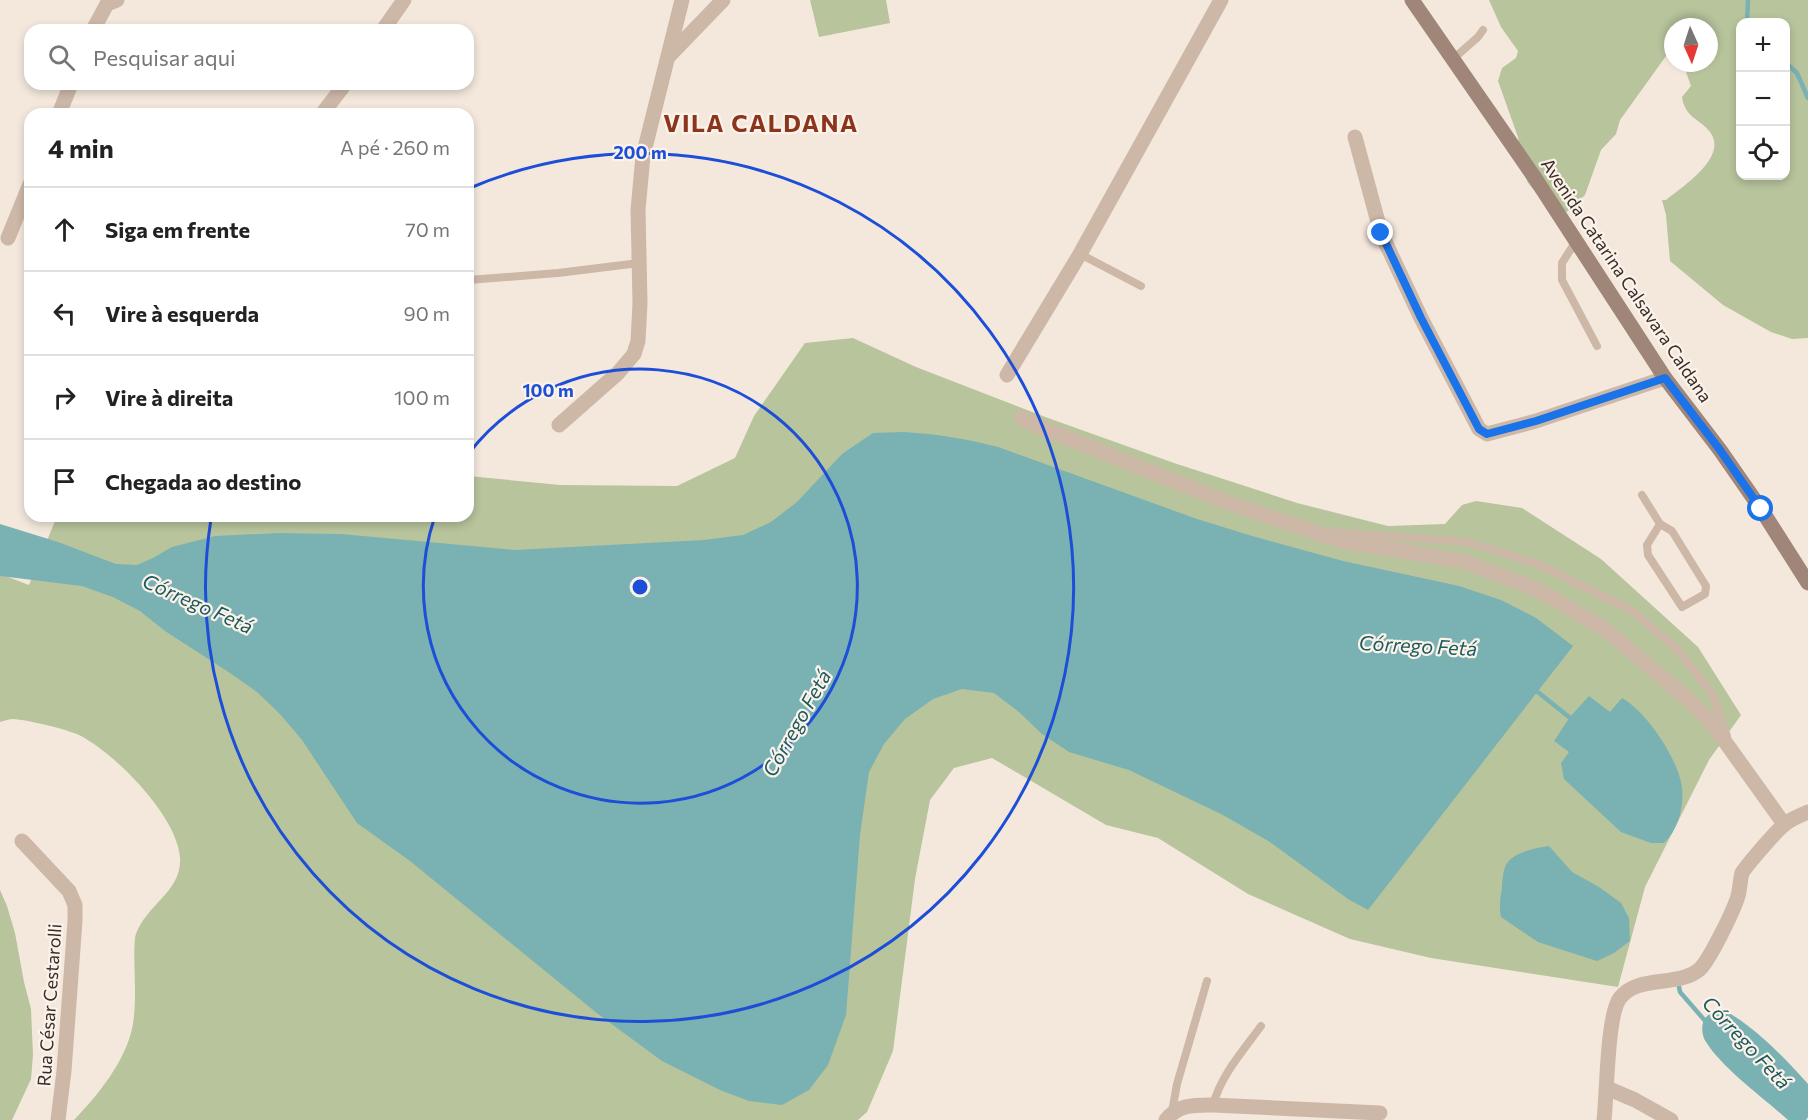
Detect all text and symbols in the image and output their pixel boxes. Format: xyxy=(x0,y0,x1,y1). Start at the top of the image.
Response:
north arrow xyxy=(1664,18,1718,72)
map controls xyxy=(1736,18,1790,180)
button: + xyxy=(1736,18,1790,72)
search box xyxy=(24,24,474,90)
icon: search xyxy=(45,41,78,74)
text: Pesquisar aqui xyxy=(93,44,236,71)
button: − xyxy=(1736,72,1790,126)
district label: VILA CALDANA xyxy=(663,108,859,137)
button: locate xyxy=(1736,126,1790,180)
text: 4 min xyxy=(48,132,114,163)
text: A pé · 260 m xyxy=(340,135,450,159)
text: 200 m xyxy=(613,141,667,163)
street label: Avenida Catarina Calsavara Caldana xyxy=(1537,154,1717,406)
icon: ahead xyxy=(48,213,81,246)
text: Siga em frente xyxy=(105,216,250,243)
text: 70 m xyxy=(405,217,450,241)
route end xyxy=(1367,219,1393,245)
icon: left xyxy=(48,297,81,330)
text: Vire à esquerda xyxy=(105,300,259,327)
text: 90 m xyxy=(404,301,450,325)
text: 100 m xyxy=(522,379,574,401)
icon: right xyxy=(48,381,81,414)
text: Vire à direita xyxy=(105,384,233,411)
text: 100 m xyxy=(394,385,450,409)
icon: arrive xyxy=(48,465,81,498)
text: Chegada ao destino xyxy=(105,468,301,495)
route start xyxy=(1747,495,1773,521)
water label: Córrego Fetá xyxy=(139,568,257,638)
centre of rings xyxy=(630,577,650,597)
water label: Córrego Fetá xyxy=(1358,630,1478,660)
water label: Córrego Fetá xyxy=(757,665,835,781)
street label: Rua César Cestarolli xyxy=(32,923,66,1087)
water label: Córrego Fetá xyxy=(1698,991,1797,1094)

